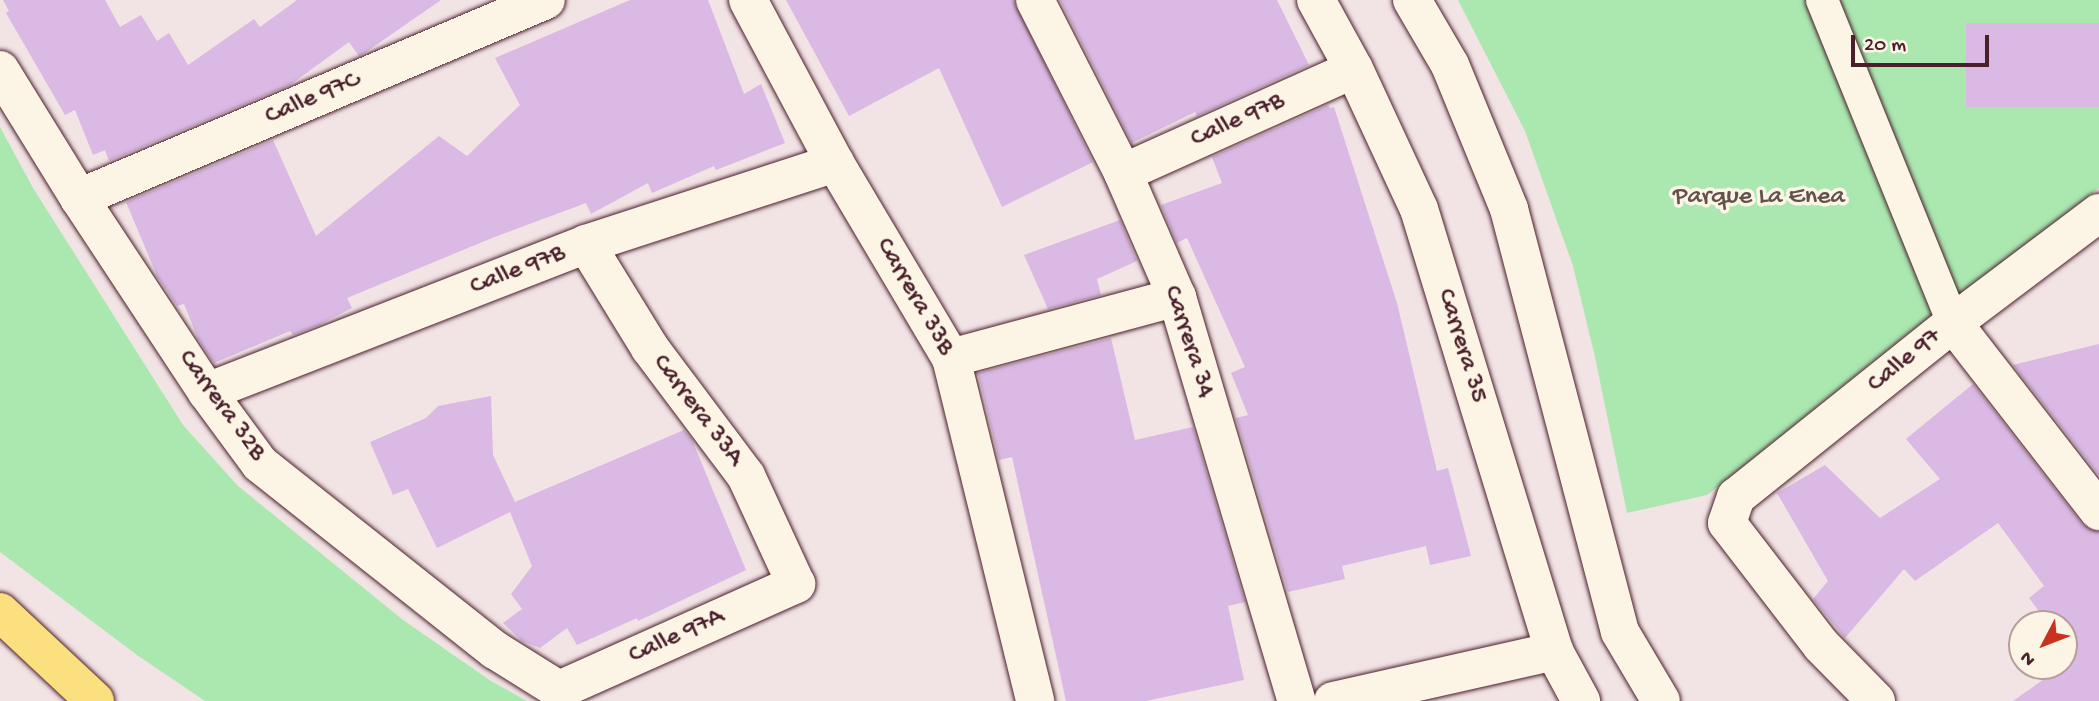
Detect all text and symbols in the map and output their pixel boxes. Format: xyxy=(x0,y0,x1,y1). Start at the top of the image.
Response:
scale bar xyxy=(1854,21,1992,65)
text: 20 m xyxy=(1864,34,1906,59)
street label: Calle 97C xyxy=(261,65,365,133)
street label: Calle 97B xyxy=(1186,87,1290,155)
park label: Parque La Enea xyxy=(1673,182,1845,214)
street label: Carrera 33B xyxy=(868,233,960,361)
street label: Calle 97B xyxy=(466,239,570,303)
street label: Carrera 34 xyxy=(1155,282,1221,402)
street label: Carrera 35 xyxy=(1429,285,1493,407)
street label: Calle 97 xyxy=(1862,322,1948,400)
street label: Carrera 32B xyxy=(170,344,272,468)
street label: Carrera 33A xyxy=(645,349,749,473)
street label: Calle 97A xyxy=(624,602,730,672)
north arrow xyxy=(2008,610,2078,680)
text: N xyxy=(2016,646,2041,670)

